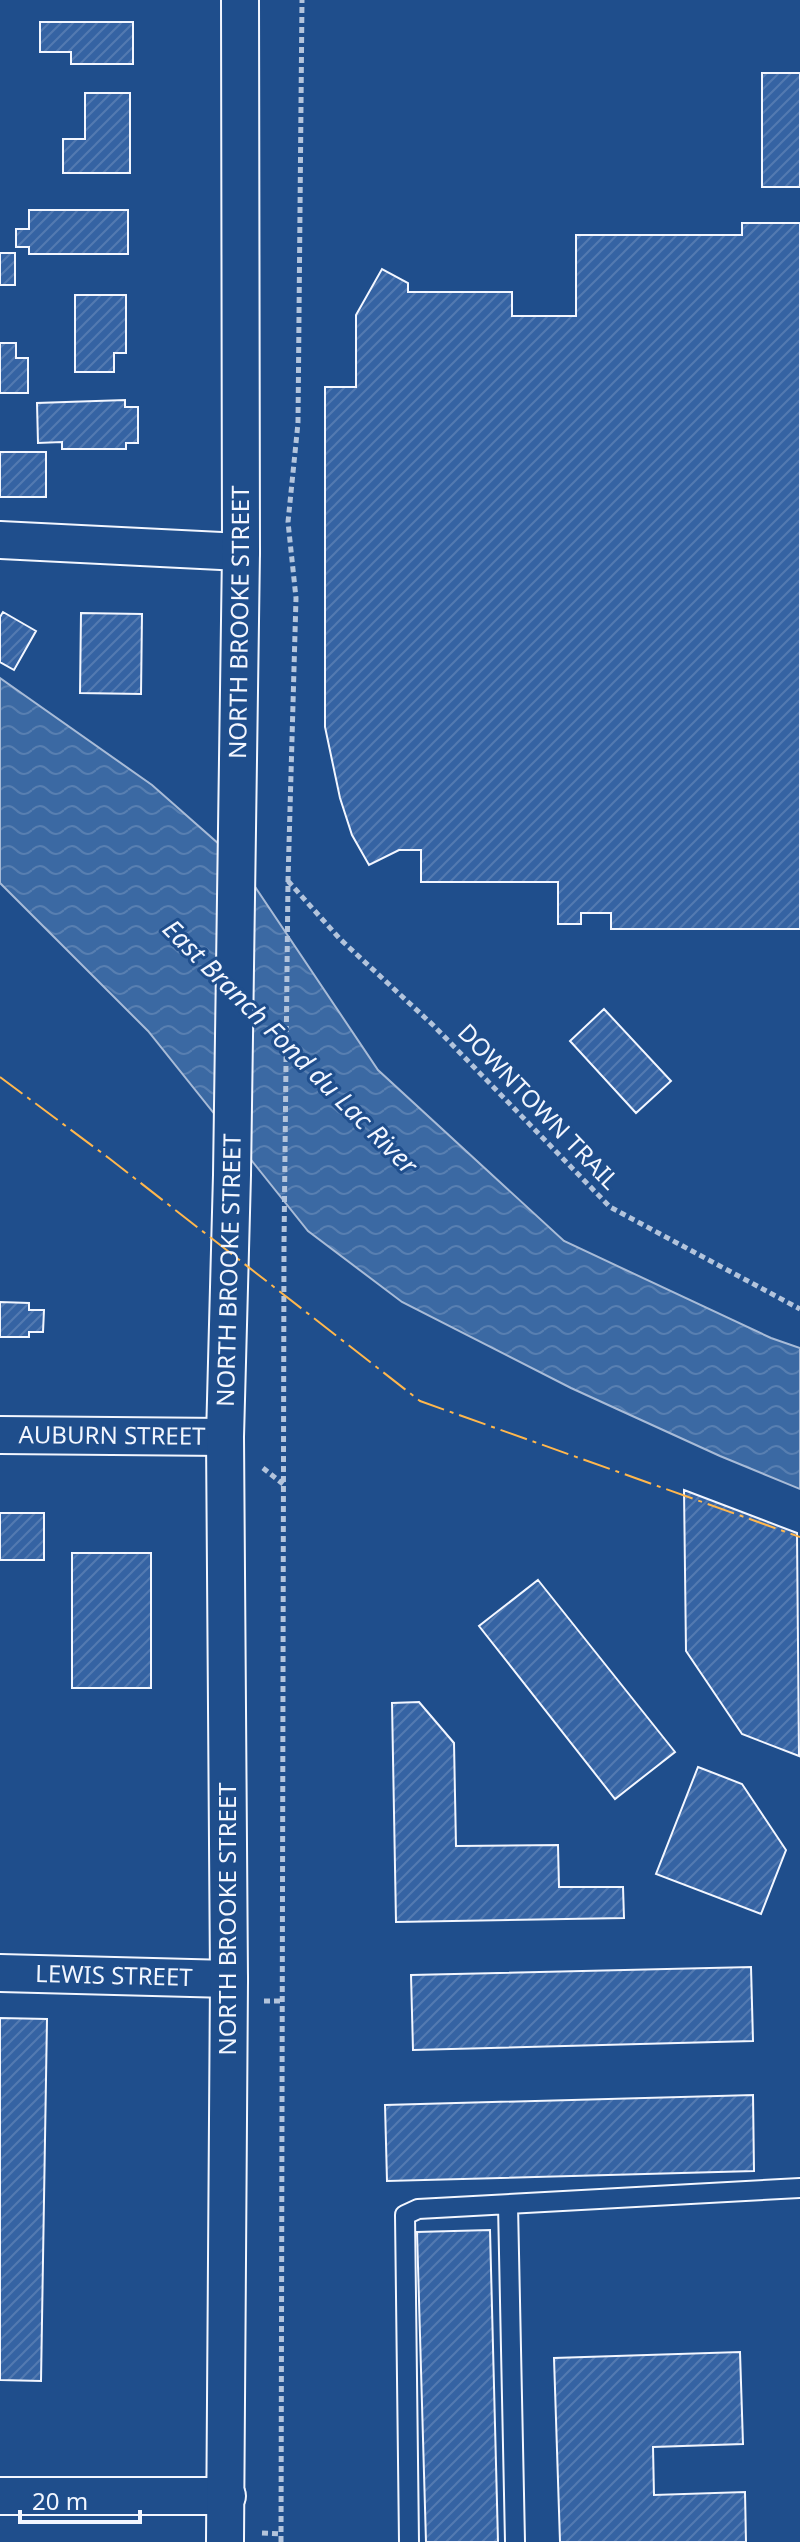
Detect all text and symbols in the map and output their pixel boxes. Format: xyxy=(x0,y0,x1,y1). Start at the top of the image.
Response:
street label: NORTH BROOKE STREET xyxy=(220,485,256,759)
water label: East Branch Fond du Lac River xyxy=(155,911,427,1183)
street label: DOWNTOWN TRAIL xyxy=(451,1016,627,1196)
street label: NORTH BROOKE STREET xyxy=(208,1133,248,1407)
street label: AUBURN STREET xyxy=(18,1417,206,1452)
street label: NORTH BROOKE STREET xyxy=(210,1782,243,2056)
street label: LEWIS STREET xyxy=(35,1956,194,1993)
scale bar xyxy=(20,2474,140,2524)
text: 20 m xyxy=(32,2484,88,2517)

